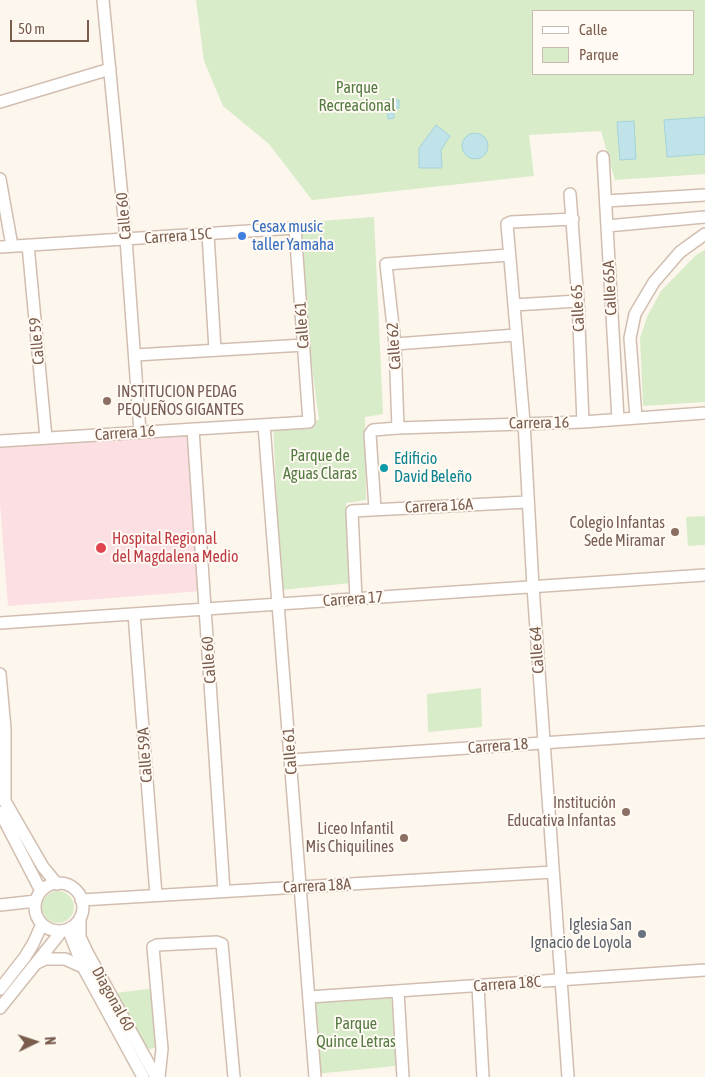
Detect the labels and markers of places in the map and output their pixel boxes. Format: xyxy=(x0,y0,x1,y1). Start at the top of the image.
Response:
place label: Cesax music taller Yamaha xyxy=(252,217,334,255)
marker: Cesax music taller Yamaha xyxy=(236,230,248,242)
place label: INSTITUCION PEDAG PEQUEÑOS GIGANTES xyxy=(117,382,244,420)
marker: INSTITUCION PEDAG PEQUEÑOS GIGANTES xyxy=(101,395,113,407)
place label: Edificio David Beleño xyxy=(394,449,472,487)
marker: Edificio David Beleño xyxy=(378,462,390,474)
place label: Colegio Infantas Sede Miramar xyxy=(570,513,665,551)
marker: Colegio Infantas Sede Miramar xyxy=(669,526,681,538)
place label: Hospital Regional del Magdalena Medio xyxy=(112,529,238,567)
marker: Hospital Regional del Magdalena Medio xyxy=(94,541,108,555)
place label: Institución Educativa Infantas xyxy=(507,793,616,831)
marker: Institución Educativa Infantas xyxy=(620,806,632,818)
place label: Liceo Infantil Mis Chiquilines xyxy=(306,819,394,857)
marker: Liceo Infantil Mis Chiquilines xyxy=(398,832,410,844)
place label: Iglesia San Ignacio de Loyola xyxy=(530,915,632,953)
marker: Iglesia San Ignacio de Loyola xyxy=(636,928,648,940)

